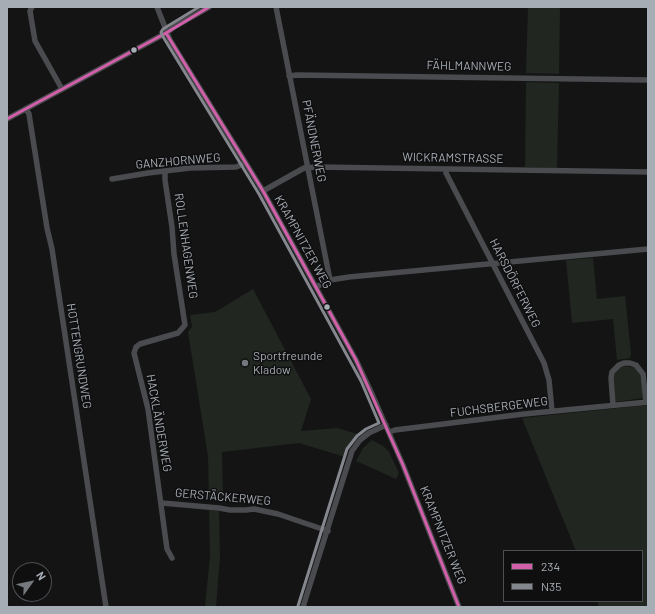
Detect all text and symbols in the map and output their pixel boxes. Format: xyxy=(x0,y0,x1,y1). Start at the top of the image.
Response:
unlabelled marker xyxy=(129,45,139,55)
street label: FÄHLMANNWEG xyxy=(426,58,512,74)
street label: PFÄNDNERWEG xyxy=(299,99,329,183)
street label: GANZHORNWEG xyxy=(135,150,221,172)
street label: WICKRAMSTRASSE xyxy=(402,150,504,166)
street label: ROLLENHAGENWEG xyxy=(171,192,201,300)
street label: KRAMPNITZER WEG xyxy=(271,193,335,291)
street label: HARSDÖRFERWEG xyxy=(486,236,544,330)
street label: HOTTENGRUNDWEG xyxy=(64,302,94,410)
unlabelled marker xyxy=(322,302,332,312)
place label: Sportfreunde Kladow xyxy=(253,349,323,377)
marker: Sportfreunde Kladow xyxy=(240,358,250,368)
street label: HACKLÄNDERWEG xyxy=(143,373,175,473)
street label: FUCHSBERGEWEG xyxy=(449,394,549,420)
street label: KRAMPNITZER WEG xyxy=(417,484,469,586)
street label: GERSTÄCKERWEG xyxy=(175,486,271,508)
legend xyxy=(503,550,643,602)
text: 234 xyxy=(541,559,560,573)
north arrow xyxy=(12,562,52,602)
text: N xyxy=(34,569,49,582)
text: N35 xyxy=(541,579,561,593)

